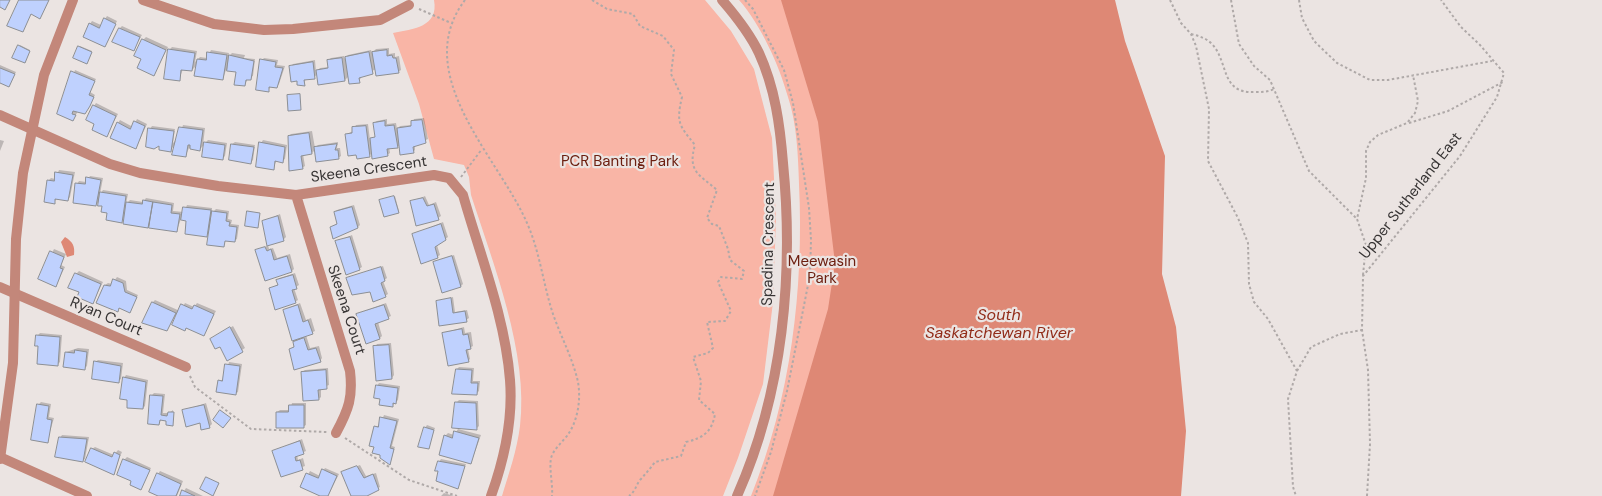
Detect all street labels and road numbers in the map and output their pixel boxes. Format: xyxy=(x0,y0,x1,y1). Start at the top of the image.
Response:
street label: Upper Sutherland East xyxy=(1356,129,1466,263)
street label: Skeena Crescent xyxy=(310,153,428,187)
street label: Spadina Crescent xyxy=(759,182,779,306)
street label: Skeena Court xyxy=(323,263,369,357)
street label: Ryan Court xyxy=(67,294,145,340)

